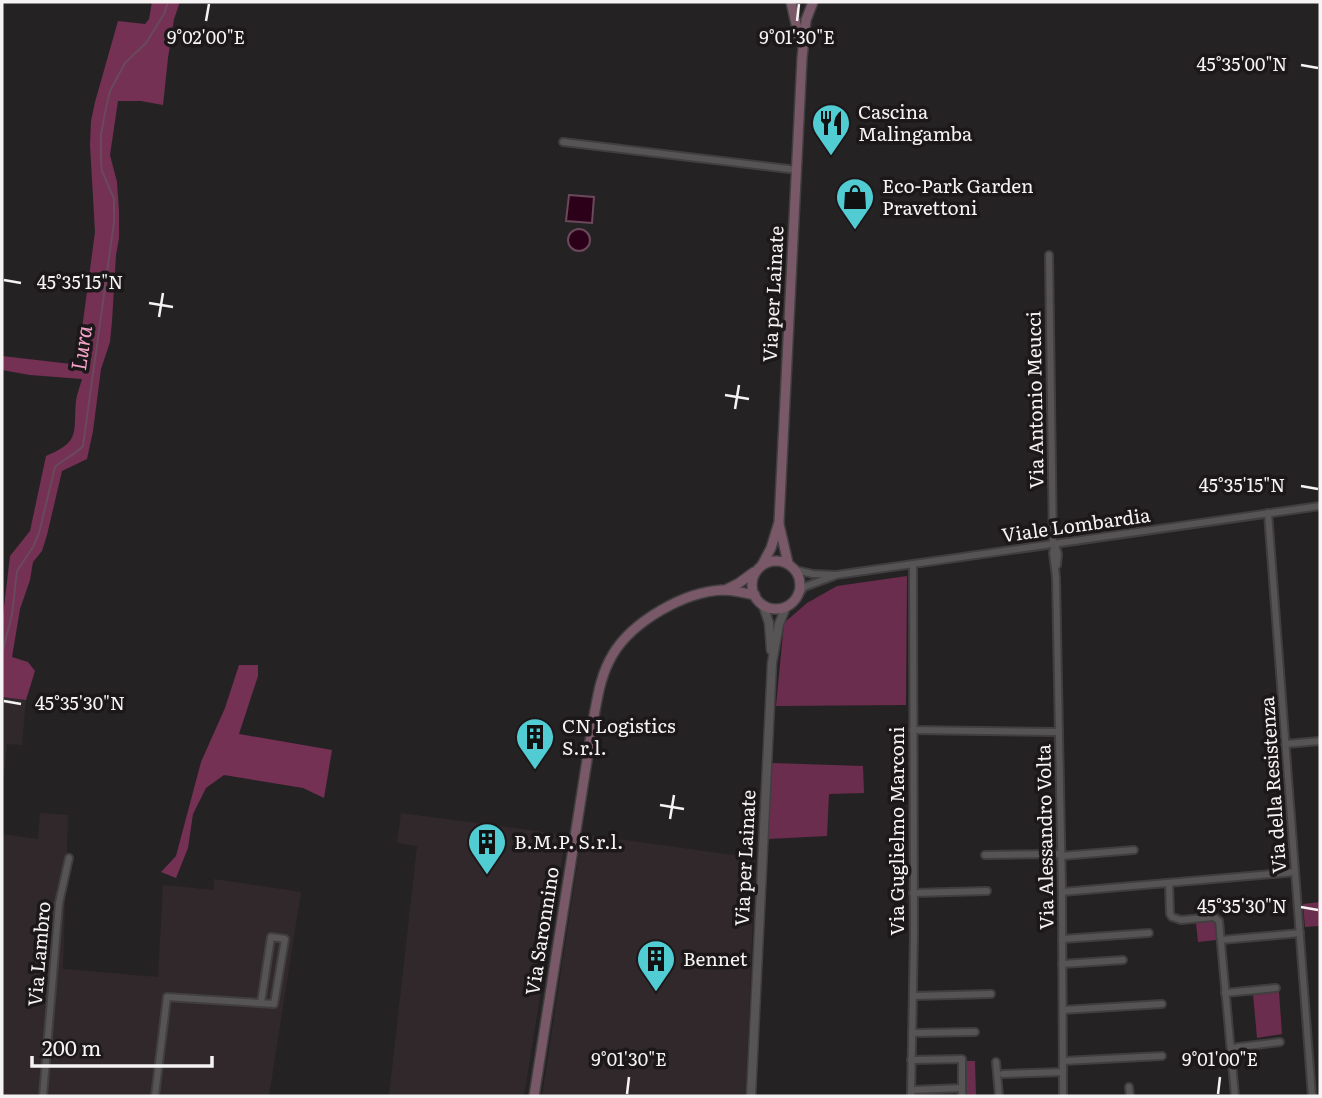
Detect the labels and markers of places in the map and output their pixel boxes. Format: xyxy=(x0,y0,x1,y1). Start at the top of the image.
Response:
place label: Cascina Malingamba xyxy=(858,97,973,147)
restaurant icon: Cascina Malingamba xyxy=(810,102,852,157)
place label: Eco-Park Garden Pravettoni xyxy=(882,171,1034,221)
shop icon: Eco-Park Garden Pravettoni xyxy=(834,176,876,231)
place label: CN Logistics S.r.l. xyxy=(562,711,676,761)
building icon: CN Logistics S.r.l. xyxy=(514,716,556,771)
building icon: B.M.P. S.r.l. xyxy=(466,821,508,876)
place label: B.M.P. S.r.l. xyxy=(514,827,623,855)
building icon: Bennet xyxy=(635,938,677,993)
place label: Bennet xyxy=(683,944,748,972)

